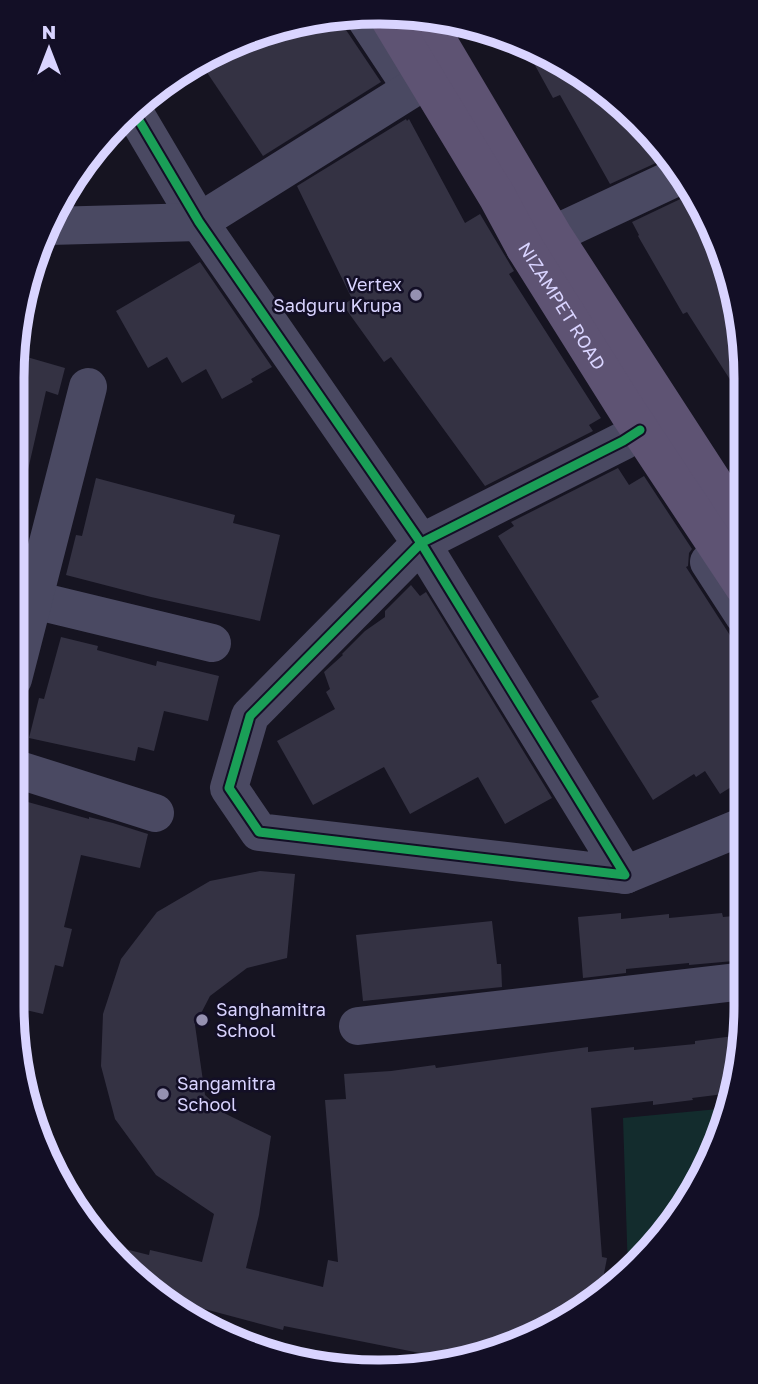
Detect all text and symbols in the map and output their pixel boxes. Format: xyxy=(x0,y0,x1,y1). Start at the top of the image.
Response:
north arrow xyxy=(14,14,84,84)
text: N xyxy=(42,20,56,43)
street label: NIZAMPET ROAD xyxy=(514,238,611,373)
place label: Vertex Sadguru Krupa xyxy=(273,273,402,316)
marker: Vertex Sadguru Krupa xyxy=(408,287,424,303)
place label: Sanghamitra School xyxy=(216,998,326,1041)
marker: Sanghamitra School xyxy=(194,1012,210,1028)
place label: Sangamitra School xyxy=(177,1072,276,1115)
marker: Sangamitra School xyxy=(155,1086,171,1102)

